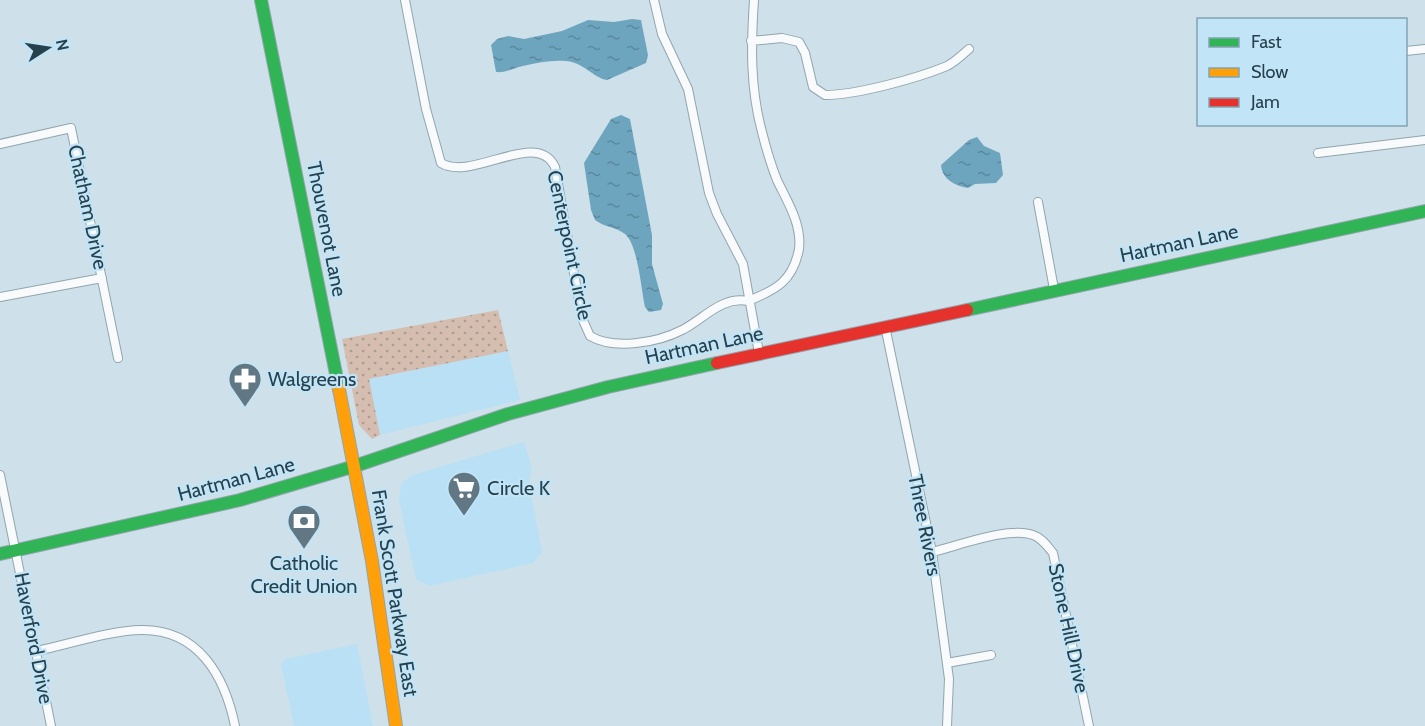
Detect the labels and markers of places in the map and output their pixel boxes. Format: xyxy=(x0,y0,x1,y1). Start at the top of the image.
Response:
pharmacy icon: Walgreens xyxy=(227,361,263,408)
place label: Walgreens xyxy=(268,367,356,391)
supermarket icon: Circle K xyxy=(446,470,482,517)
place label: Circle K xyxy=(487,476,551,500)
bank icon: Catholic Credit Union xyxy=(286,503,322,550)
place label: Catholic Credit Union xyxy=(251,551,357,598)

